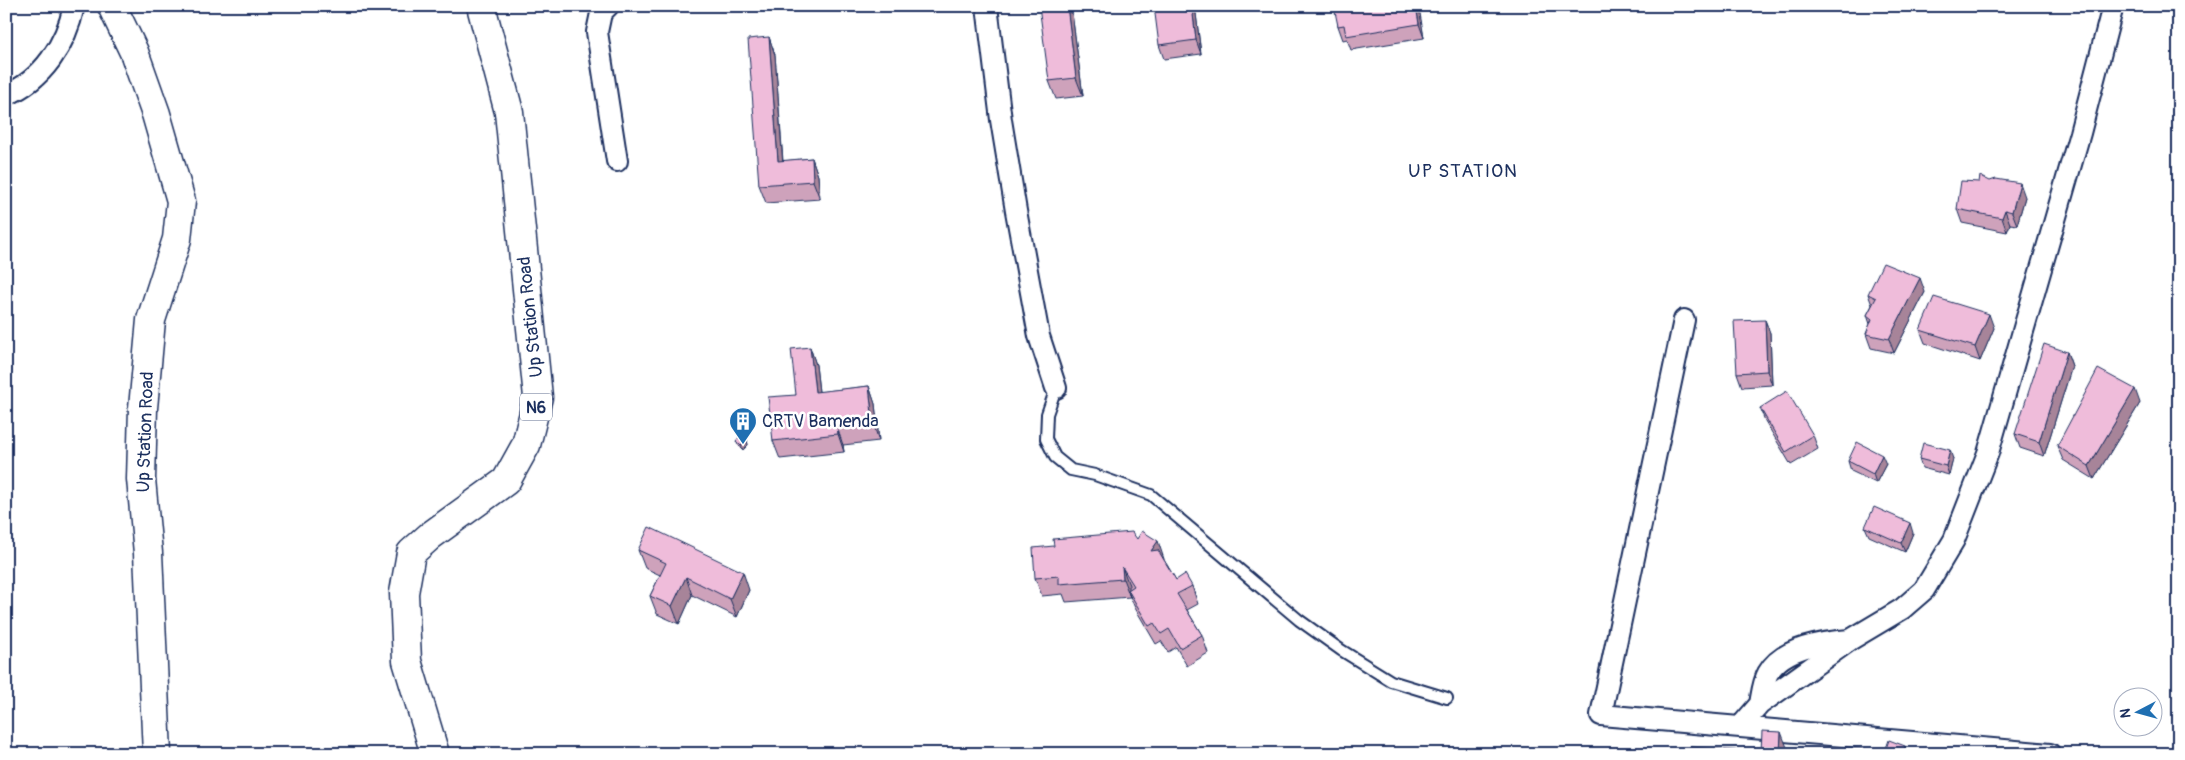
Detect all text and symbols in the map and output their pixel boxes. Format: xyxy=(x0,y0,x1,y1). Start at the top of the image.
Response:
district label: UP STATION xyxy=(1408,159,1518,183)
street label: Up Station Road xyxy=(513,255,548,378)
street label: Up Station Road xyxy=(132,371,159,493)
road number: N6 xyxy=(520,394,552,421)
building icon: CRTV Bamenda xyxy=(728,406,758,445)
place label: CRTV Bamenda xyxy=(762,410,879,433)
north arrow xyxy=(2112,688,2162,738)
text: N xyxy=(2117,708,2135,719)

